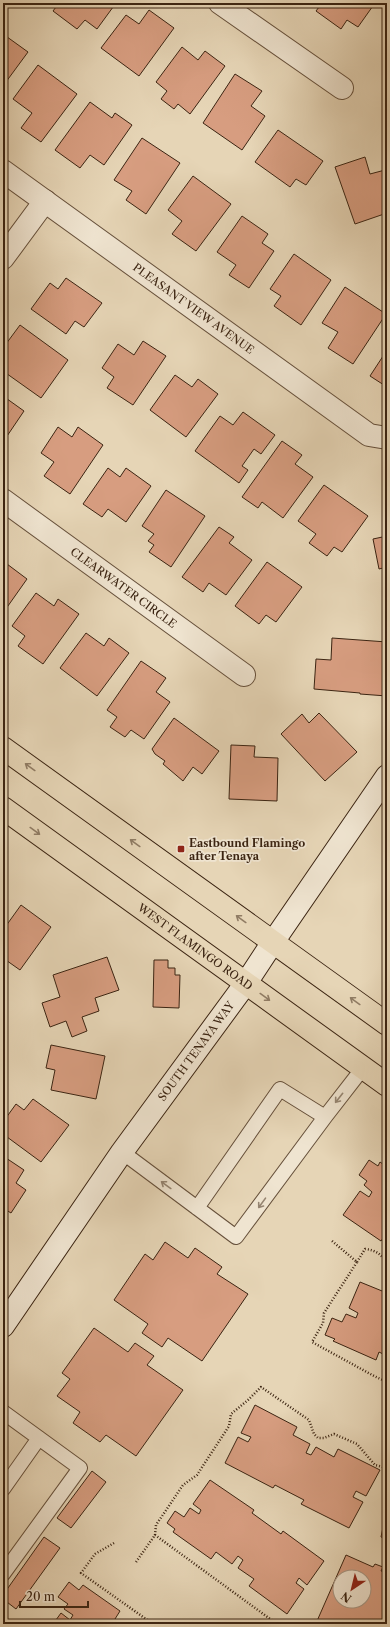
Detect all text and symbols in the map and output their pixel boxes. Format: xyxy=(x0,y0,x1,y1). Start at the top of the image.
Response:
street label: PLEASANT VIEW AVENUE xyxy=(130,260,257,357)
street label: CLEARWATER CIRCLE xyxy=(68,544,180,631)
one-way arrow xyxy=(25,763,36,771)
one-way arrow xyxy=(29,827,40,835)
place label: Eastbound Flamingo after Tenaya xyxy=(189,836,305,863)
one-way arrow xyxy=(130,839,141,847)
marker: Eastbound Flamingo after Tenaya xyxy=(176,844,186,854)
street label: WEST FLAMINGO ROAD xyxy=(134,900,256,993)
one-way arrow xyxy=(236,915,247,923)
one-way arrow xyxy=(259,993,270,1001)
one-way arrow xyxy=(350,997,361,1005)
street label: SOUTH TENAYA WAY xyxy=(155,998,237,1104)
one-way arrow xyxy=(335,1093,343,1104)
one-way arrow xyxy=(161,1181,172,1189)
one-way arrow xyxy=(257,1197,266,1208)
north arrow xyxy=(332,1569,372,1609)
scale bar xyxy=(20,1583,88,1609)
text: N xyxy=(338,1588,354,1606)
text: 20 m xyxy=(26,1589,55,1604)

